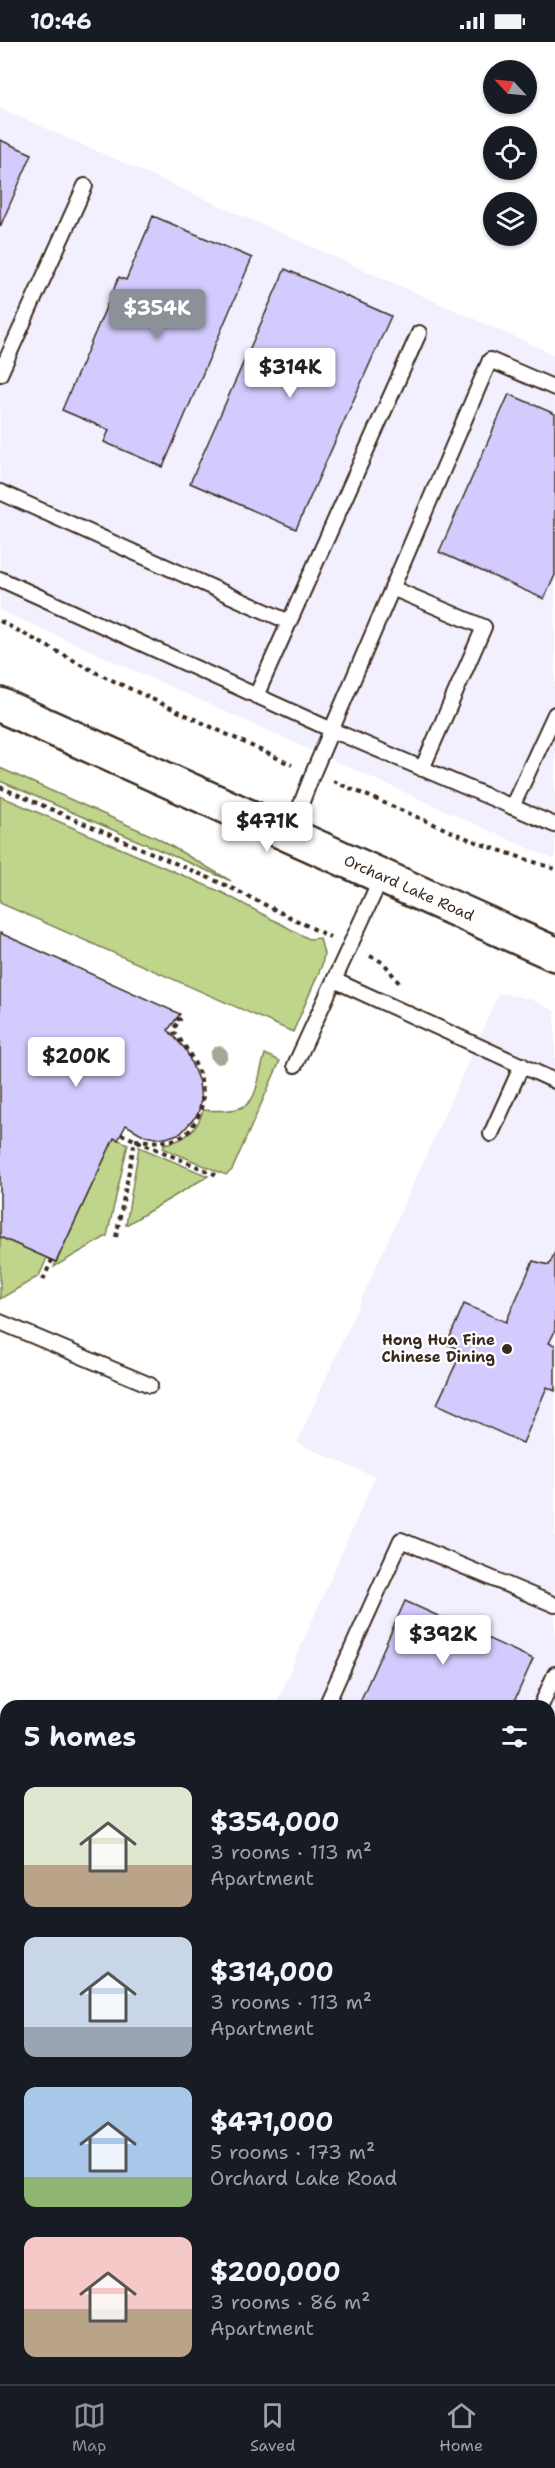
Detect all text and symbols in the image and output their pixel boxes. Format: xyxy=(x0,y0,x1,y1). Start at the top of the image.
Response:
text: 10:46 xyxy=(30,7,92,36)
north arrow xyxy=(483,60,537,114)
map controls xyxy=(483,60,537,246)
button: locate xyxy=(483,126,537,180)
button: layers xyxy=(483,192,537,246)
pin: $354K xyxy=(115,289,199,340)
text: $354K xyxy=(123,295,191,321)
pin: $314K xyxy=(248,348,332,399)
text: $314K xyxy=(258,354,322,380)
pin: $471K xyxy=(225,802,309,853)
text: $471K xyxy=(236,808,298,834)
street label: Orchard Lake Road xyxy=(341,850,478,926)
pin: $200K xyxy=(34,1037,118,1088)
text: $200K xyxy=(42,1043,110,1069)
place label: Hong Hua Fine Chinese Dining xyxy=(381,1330,495,1367)
marker: Hong Hua Fine Chinese Dining xyxy=(500,1342,514,1356)
pin: $392K xyxy=(401,1615,485,1666)
text: $392K xyxy=(409,1621,477,1647)
text: 5 homes xyxy=(24,1719,136,1754)
icon: filters xyxy=(498,1720,531,1753)
text: $354,000 xyxy=(210,1804,340,1839)
icon: home xyxy=(72,1811,144,1883)
text: 3 rooms · 113 m² xyxy=(210,1839,372,1865)
text: Apartment xyxy=(210,1865,314,1891)
text: $314,000 xyxy=(210,1954,334,1989)
icon: home xyxy=(72,1961,144,2033)
text: 3 rooms · 113 m² xyxy=(210,1989,372,2015)
text: Apartment xyxy=(210,2015,314,2041)
text: $471,000 xyxy=(210,2104,334,2139)
icon: home xyxy=(72,2111,144,2183)
text: 5 rooms · 173 m² xyxy=(210,2139,375,2165)
text: Orchard Lake Road xyxy=(210,2165,397,2191)
text: $200,000 xyxy=(210,2254,341,2289)
icon: home xyxy=(72,2261,144,2333)
text: 3 rooms · 86 m² xyxy=(210,2289,370,2315)
text: Apartment xyxy=(210,2315,314,2341)
tab: Map xyxy=(72,2399,106,2456)
tab: Saved xyxy=(250,2399,295,2456)
tab: Home xyxy=(439,2399,483,2456)

